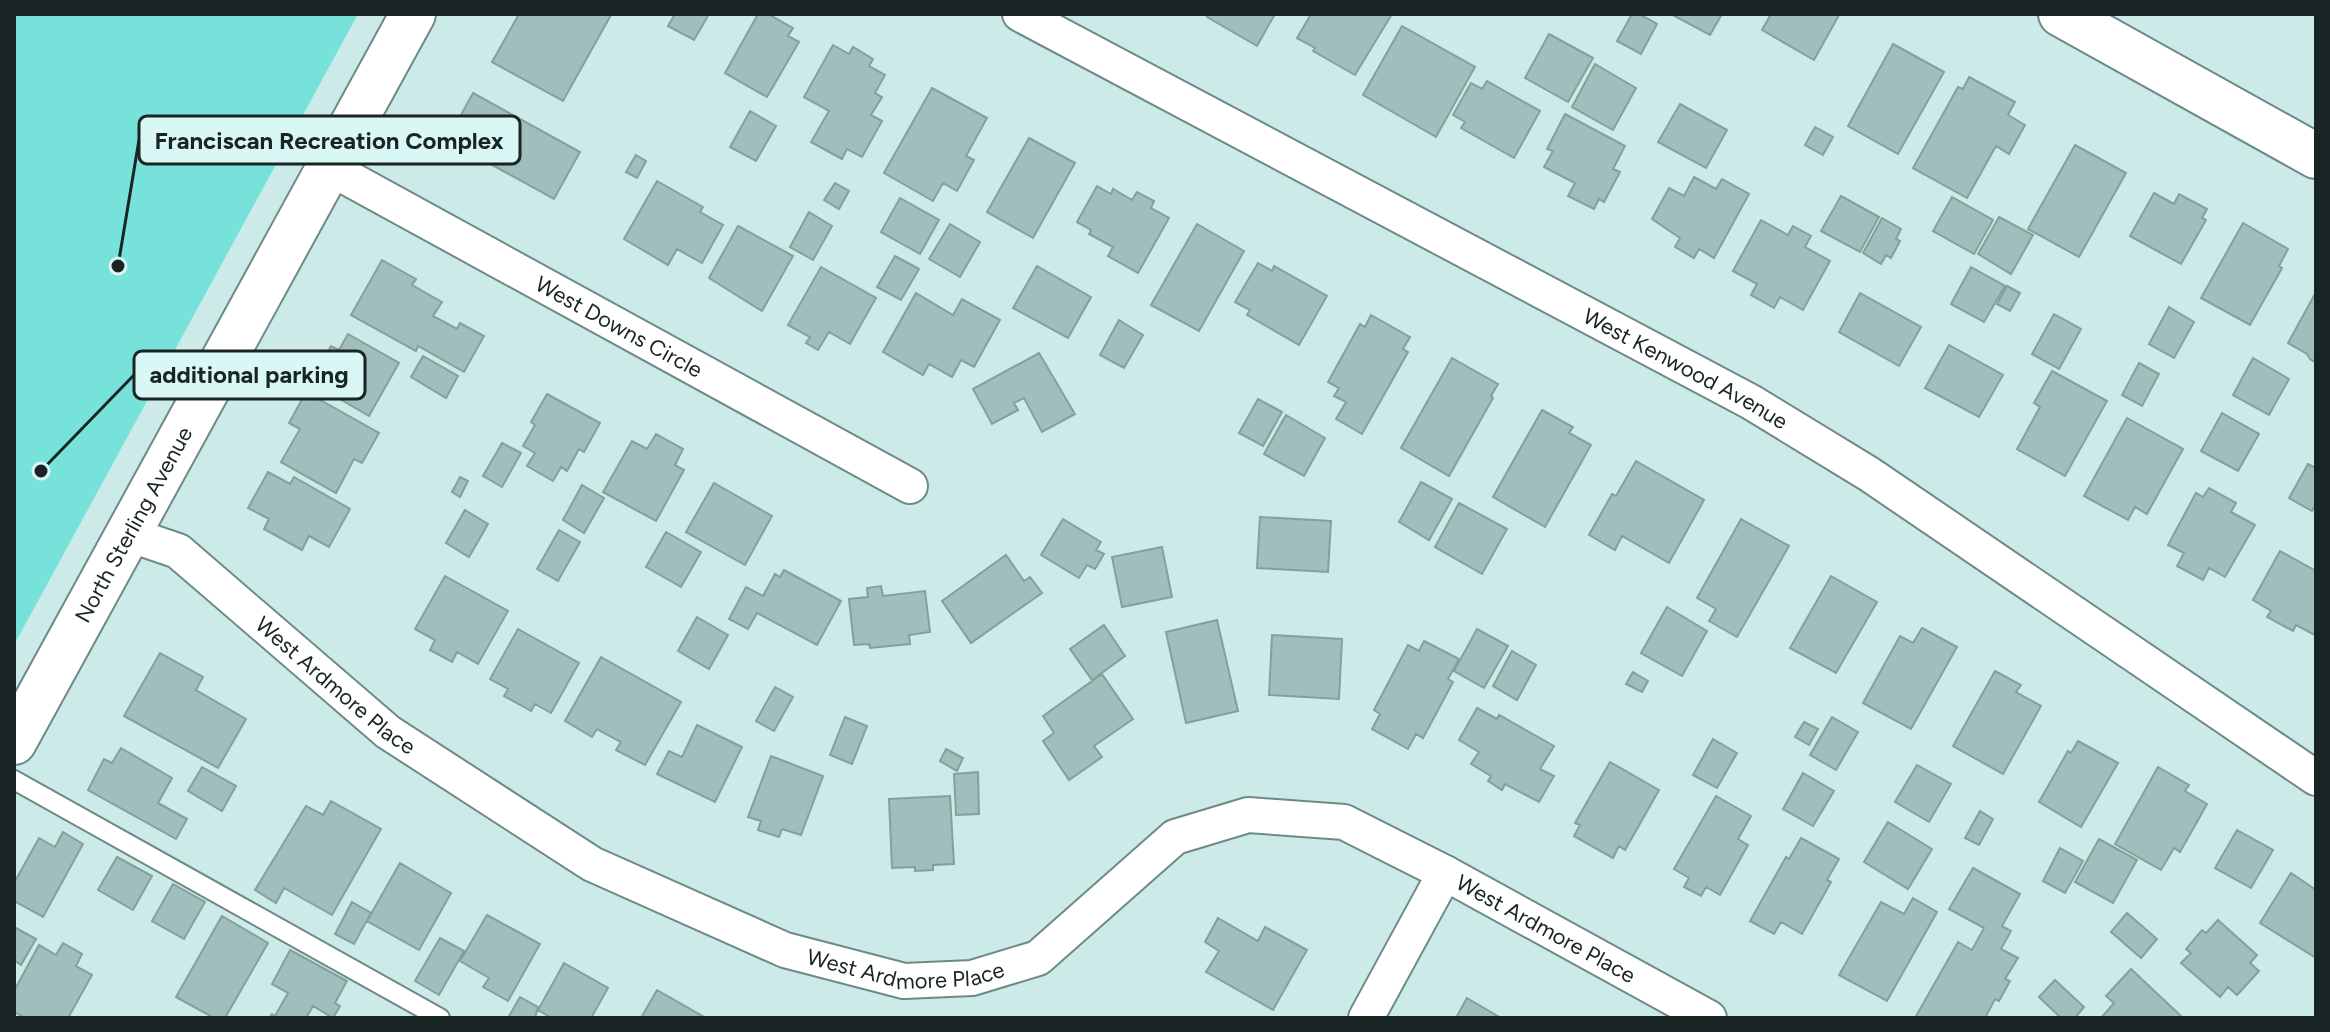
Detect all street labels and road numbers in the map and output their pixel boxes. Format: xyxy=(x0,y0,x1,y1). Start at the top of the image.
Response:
street label: West Downs Circle xyxy=(531,270,707,383)
street label: West Kenwood Avenue xyxy=(1579,302,1793,435)
street label: North Sterling Avenue xyxy=(69,422,198,627)
street label: West Ardmore Place xyxy=(250,611,421,760)
street label: West Ardmore Place xyxy=(1452,868,1640,989)
street label: West Ardmore Place xyxy=(804,943,1007,995)

